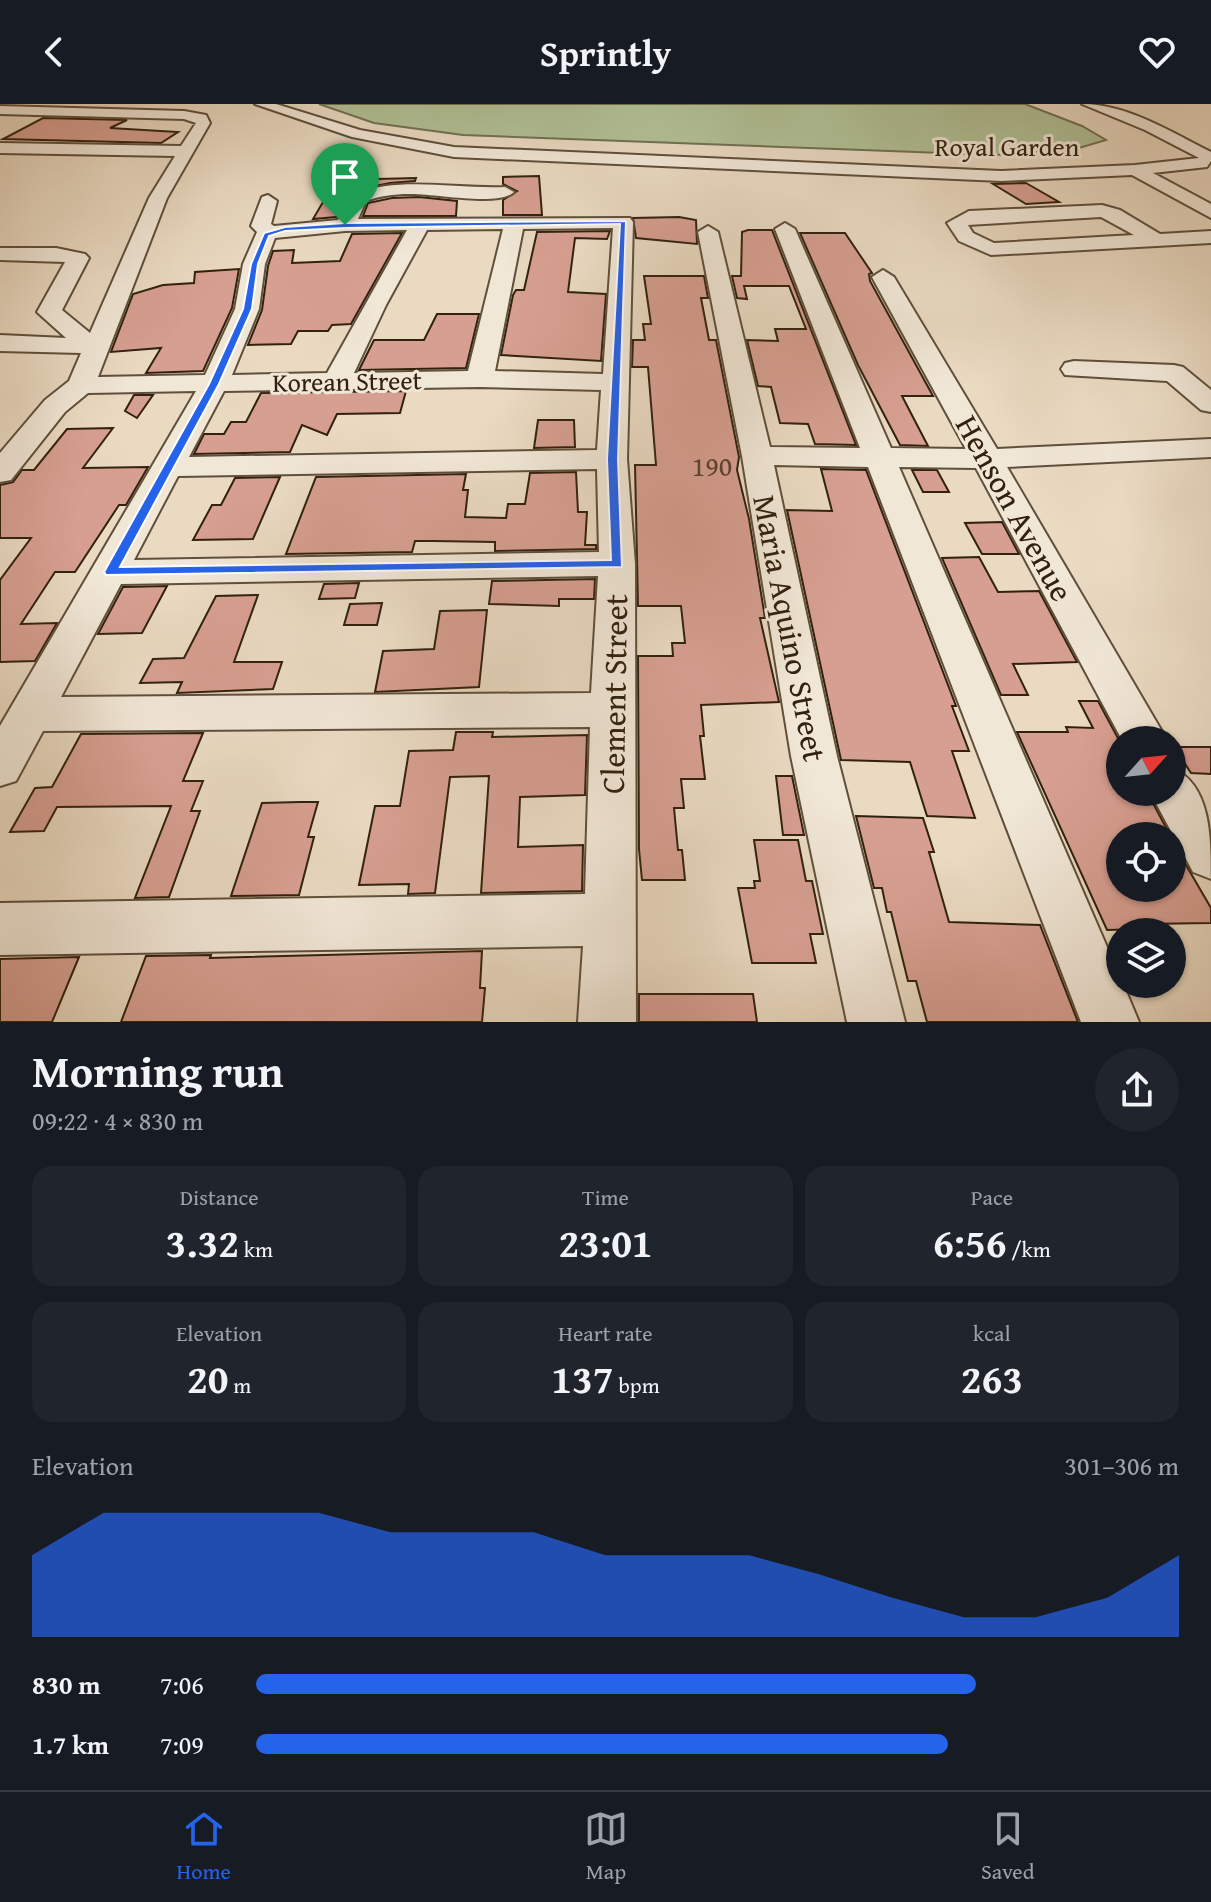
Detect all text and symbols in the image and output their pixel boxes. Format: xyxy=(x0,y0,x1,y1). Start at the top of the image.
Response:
text: Sprintly xyxy=(540,26,671,79)
icon: back xyxy=(32,30,76,74)
icon: heart xyxy=(1135,30,1179,74)
street label: Royal Garden xyxy=(935,127,1080,166)
pin xyxy=(311,143,379,225)
icon: arrive xyxy=(323,155,367,199)
street label: Korean Street xyxy=(272,360,422,402)
street label: Henson Avenue xyxy=(944,406,1086,610)
house number: 190 xyxy=(692,445,732,486)
street label: Maria Aquino Street xyxy=(741,491,839,765)
street label: Clement Street xyxy=(589,594,639,794)
north arrow xyxy=(1106,726,1186,806)
map controls xyxy=(1106,726,1186,998)
button: locate xyxy=(1106,822,1186,902)
button: layers xyxy=(1106,918,1186,998)
text: Morning run xyxy=(32,1039,283,1103)
button: share xyxy=(1095,1048,1179,1132)
text: 09:22 · 4 × 830 m xyxy=(32,1101,203,1140)
text: Distance xyxy=(180,1181,259,1213)
text: Time xyxy=(582,1181,629,1213)
text: Pace xyxy=(971,1181,1013,1213)
text: 3.32 xyxy=(165,1213,239,1272)
text: 23:01 xyxy=(558,1213,653,1272)
text: 6:56 xyxy=(933,1213,1006,1272)
text: km xyxy=(239,1233,273,1265)
text: /km xyxy=(1006,1233,1051,1265)
text: Elevation xyxy=(176,1317,262,1349)
text: Heart rate xyxy=(558,1317,653,1349)
text: kcal xyxy=(973,1317,1011,1349)
text: 20 xyxy=(187,1349,228,1408)
text: 137 xyxy=(551,1349,614,1408)
text: 263 xyxy=(961,1349,1023,1408)
text: m xyxy=(228,1369,251,1401)
text: bpm xyxy=(614,1369,660,1401)
text: Elevation xyxy=(32,1446,134,1485)
text: 301–306 m xyxy=(1065,1446,1179,1485)
text: 830 m xyxy=(32,1665,100,1704)
text: 7:06 xyxy=(160,1665,204,1704)
text: 1.7 km xyxy=(32,1725,109,1764)
text: 7:09 xyxy=(160,1725,204,1764)
tab: Home xyxy=(177,1807,231,1887)
tab: Map xyxy=(584,1807,628,1887)
tab: Saved xyxy=(981,1807,1034,1887)

